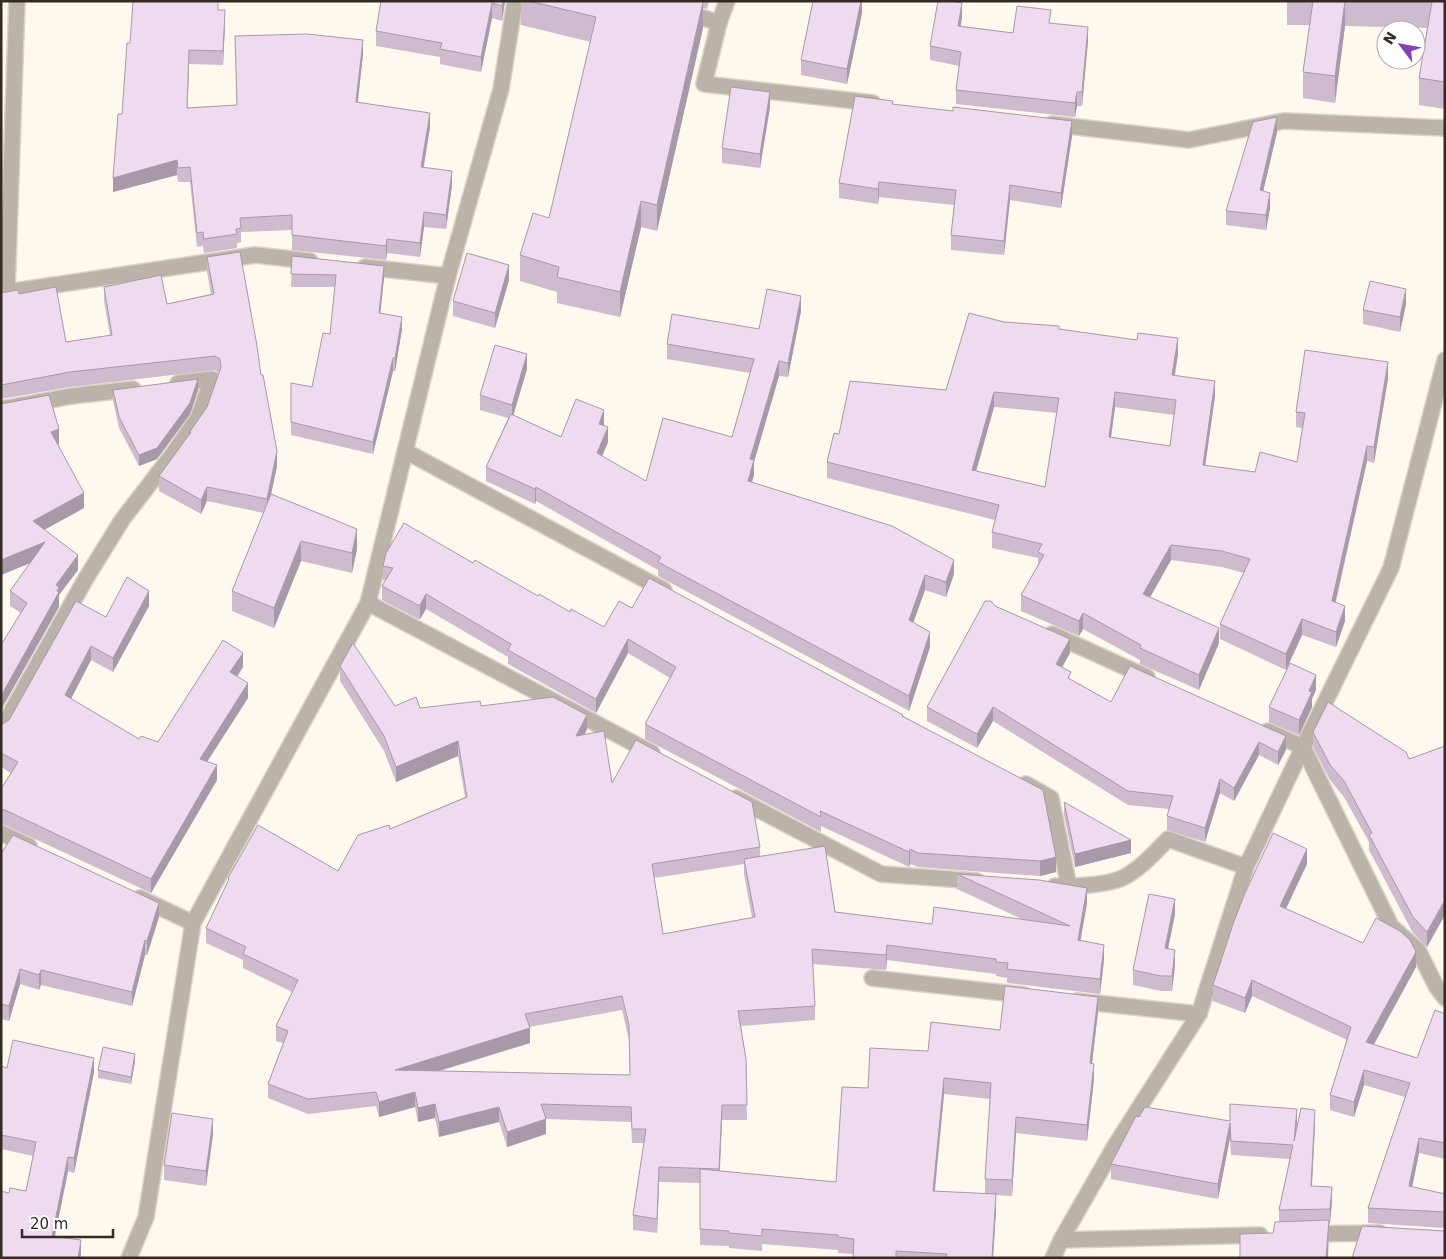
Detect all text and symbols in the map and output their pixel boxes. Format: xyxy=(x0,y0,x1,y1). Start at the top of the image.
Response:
north arrow xyxy=(1376,20,1426,70)
text: N xyxy=(1380,29,1400,47)
scale bar xyxy=(22,1206,114,1238)
text: 20 m xyxy=(30,1215,68,1233)

